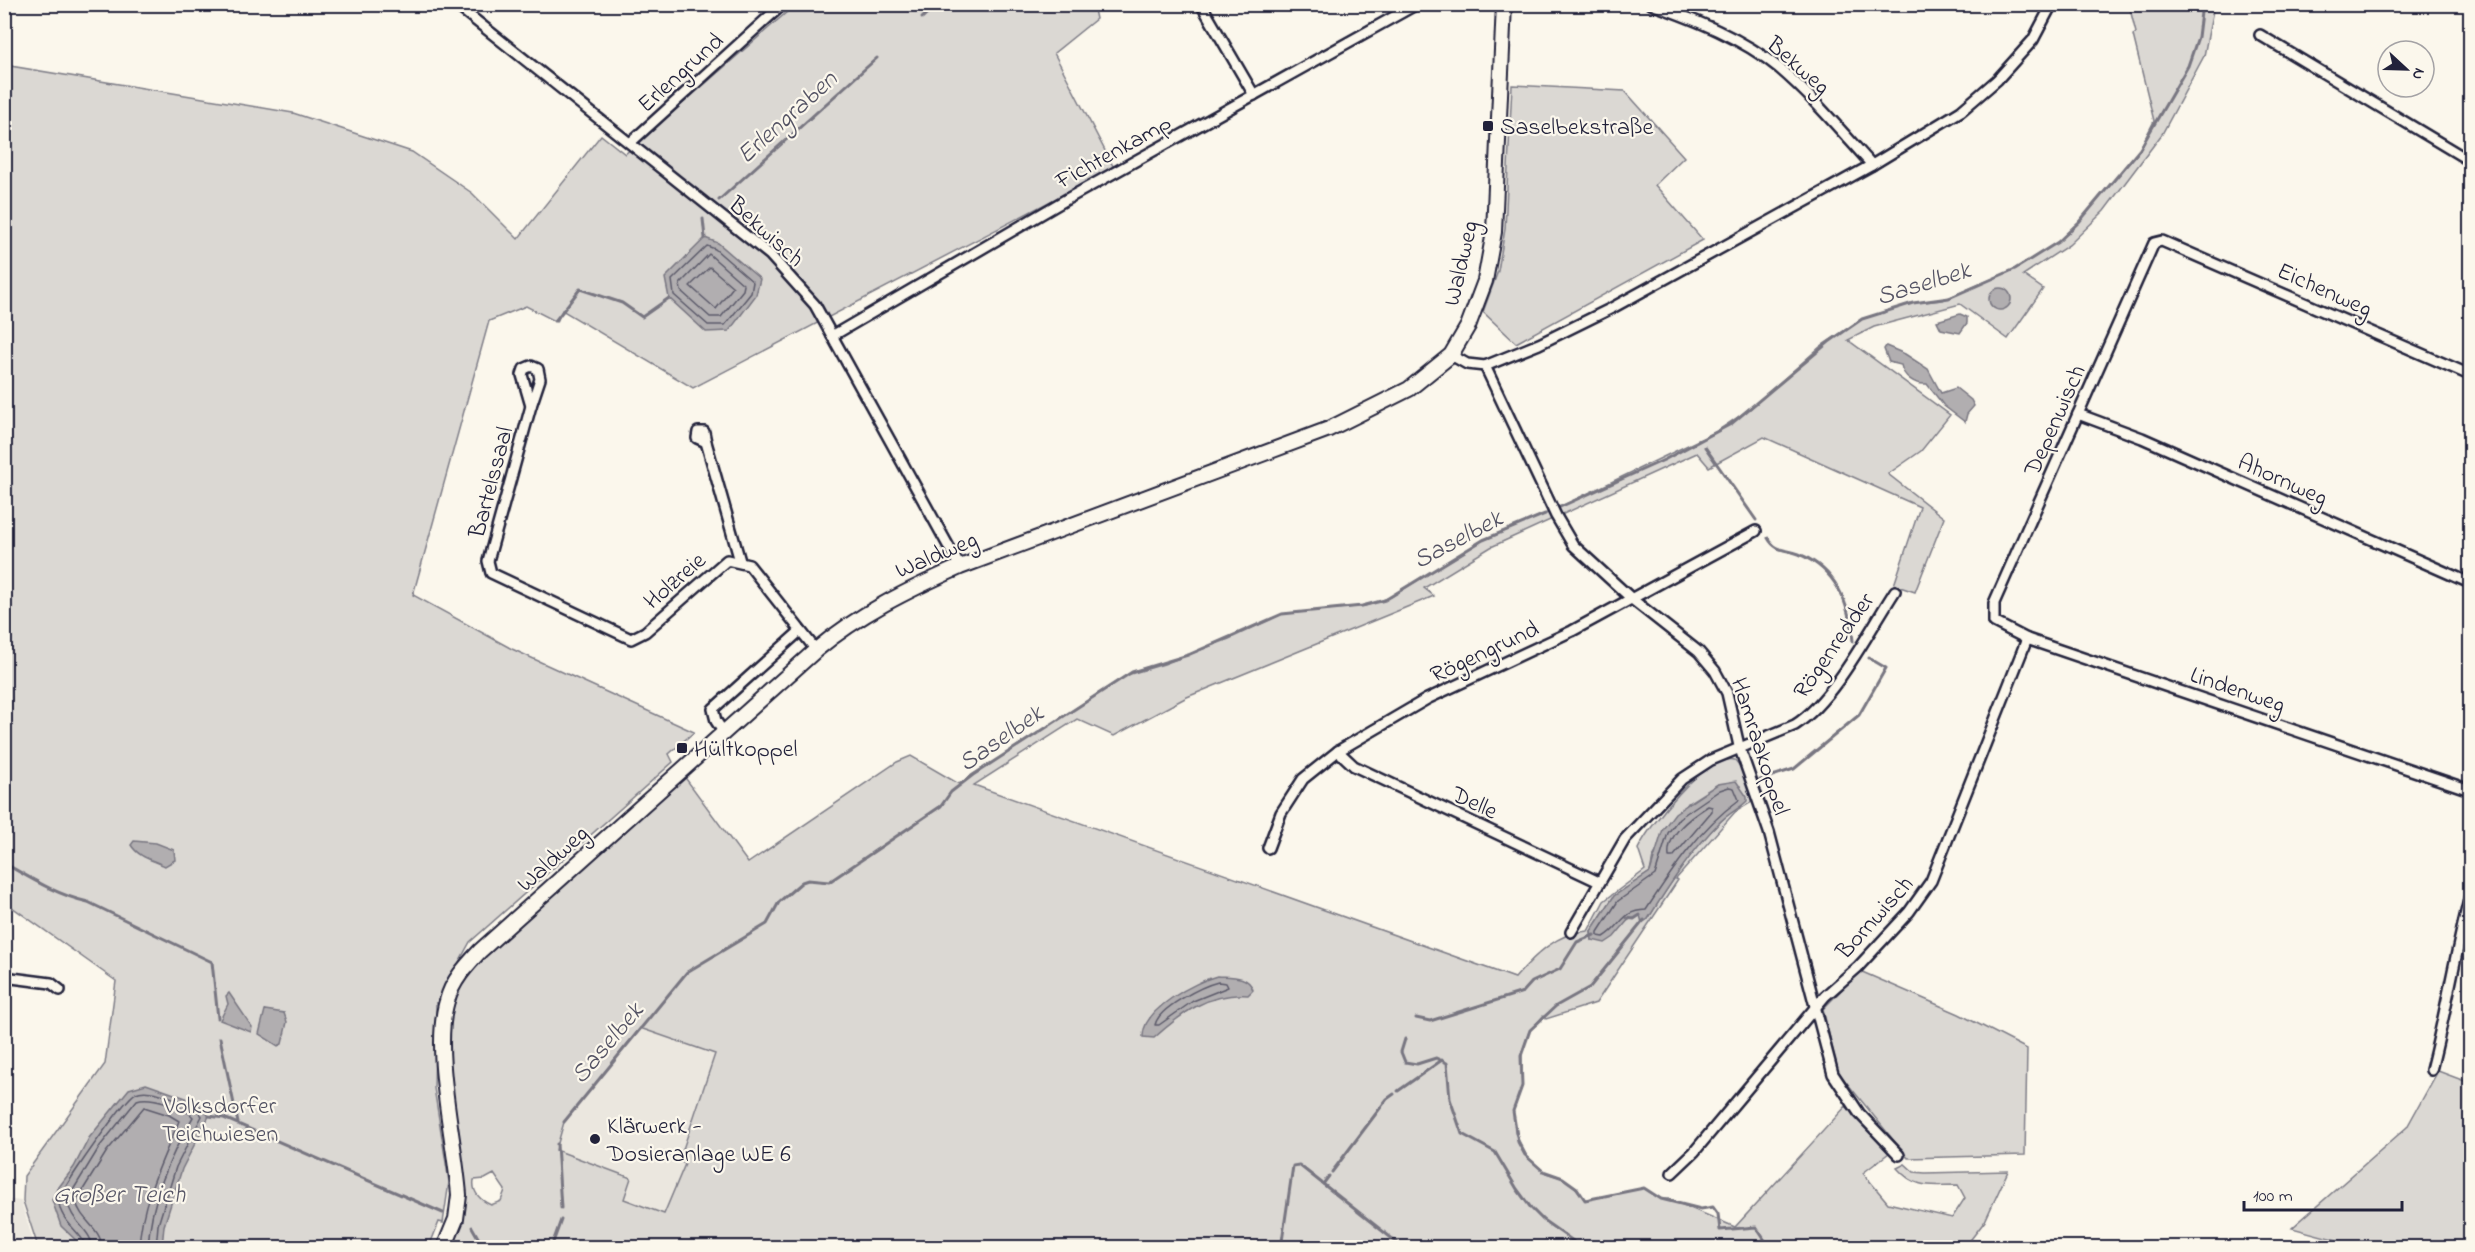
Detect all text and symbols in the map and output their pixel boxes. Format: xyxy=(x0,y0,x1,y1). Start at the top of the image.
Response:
street label: Erlengrund xyxy=(631,25,733,122)
street label: Bekweg xyxy=(1757,29,1837,105)
north arrow xyxy=(2376,39,2436,99)
water label: Erlengraben xyxy=(729,62,848,174)
text: N xyxy=(2405,64,2431,84)
street label: Fichtenkamp xyxy=(1049,107,1179,200)
place label: Saselbekstraße xyxy=(1500,111,1654,146)
marker: Saselbekstraße xyxy=(1481,119,1495,133)
street label: Bekwisch xyxy=(719,188,811,277)
street label: Waldweg xyxy=(1436,218,1489,310)
water label: Saselbek xyxy=(1872,252,1977,317)
street label: Eichenweg xyxy=(2271,255,2377,328)
street label: Depenwisch xyxy=(2016,360,2096,483)
street label: Bartelssaal xyxy=(461,423,524,543)
street label: Ahornweg xyxy=(2231,446,2333,517)
water label: Saselbek xyxy=(1407,500,1511,580)
street label: Waldweg xyxy=(890,523,984,589)
street label: Holzreie xyxy=(637,545,715,619)
street label: Rögenredder xyxy=(1786,586,1885,707)
street label: Rögengrund xyxy=(1425,613,1546,694)
street label: Lindenweg xyxy=(2185,659,2289,724)
street label: Hamraakoppel xyxy=(1720,673,1797,820)
water label: Saselbek xyxy=(951,695,1054,783)
place label: Hültkoppel xyxy=(694,733,798,768)
marker: Hültkoppel xyxy=(675,741,689,755)
street label: Delle xyxy=(1444,778,1503,830)
street label: Waldweg xyxy=(510,818,597,902)
street label: Bornwisch xyxy=(1828,869,1923,969)
water label: Saselbek xyxy=(563,993,655,1093)
park label: Volksdorfer Teichwiesen xyxy=(162,1090,278,1153)
place label: Klärwerk - Dosieranlage WE 6 xyxy=(606,1110,791,1173)
marker: Klärwerk - Dosieranlage WE 6 xyxy=(588,1132,602,1146)
scale bar xyxy=(2244,1174,2402,1212)
water label: Großer Teich xyxy=(53,1177,186,1215)
text: 100 m xyxy=(2253,1184,2293,1210)

